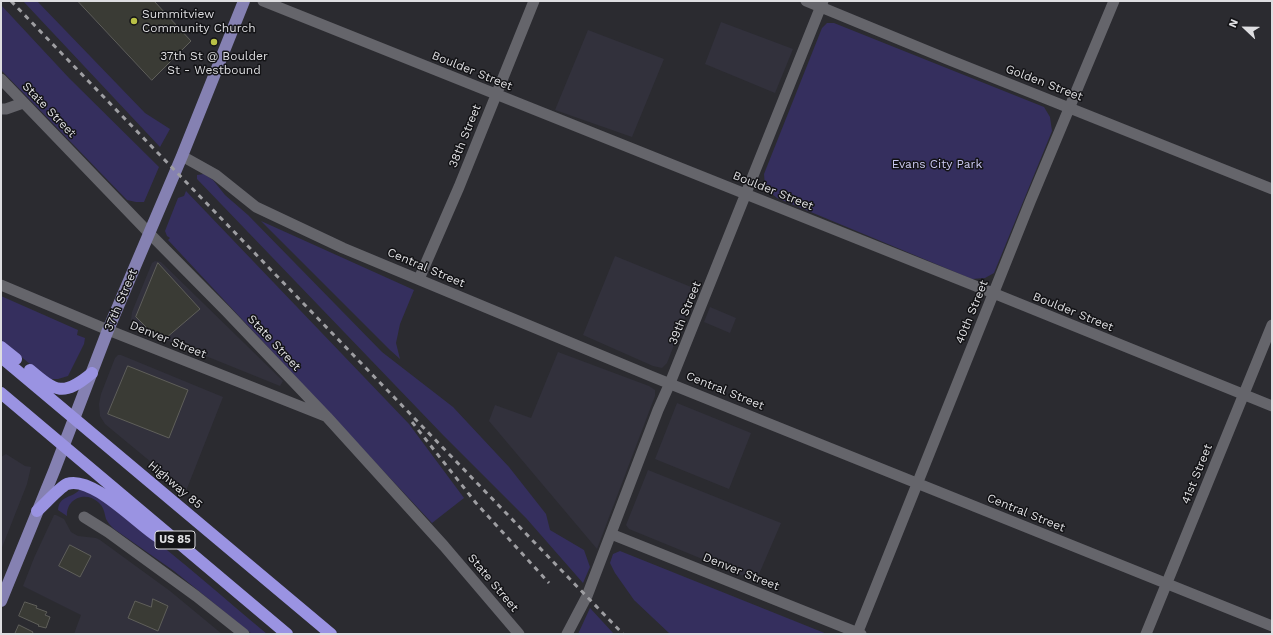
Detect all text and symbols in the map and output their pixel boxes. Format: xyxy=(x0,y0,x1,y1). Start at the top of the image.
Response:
place label: Summitview Community Church xyxy=(142,7,256,35)
north arrow xyxy=(1225,8,1265,48)
marker: Summitview Community Church xyxy=(129,16,139,26)
text: N xyxy=(1226,17,1241,30)
marker: 37th St @ Boulder St - Westbound xyxy=(209,37,219,47)
street label: Boulder Street xyxy=(430,48,514,94)
place label: 37th St @ Boulder St - Westbound xyxy=(160,49,268,77)
street label: Golden Street xyxy=(1003,62,1085,104)
street label: State Street xyxy=(19,79,79,141)
street label: 38th Street xyxy=(446,102,484,170)
park label: Evans City Park xyxy=(892,157,982,171)
street label: Boulder Street xyxy=(731,168,815,214)
street label: Central Street xyxy=(385,245,467,291)
street label: 37th Street xyxy=(101,267,141,333)
street label: 40th Street xyxy=(953,278,991,346)
street label: 39th Street xyxy=(666,279,704,347)
street label: Boulder Street xyxy=(1031,289,1115,335)
street label: State Street xyxy=(244,312,304,374)
street label: Denver Street xyxy=(128,318,208,362)
street label: Central Street xyxy=(684,369,766,413)
street label: 41st Street xyxy=(1178,442,1216,506)
street label: Highway 85 xyxy=(145,458,205,512)
street label: Central Street xyxy=(985,491,1067,535)
road number: US 85 xyxy=(155,531,195,549)
street label: Denver Street xyxy=(701,550,781,594)
street label: State Street xyxy=(465,551,521,615)

